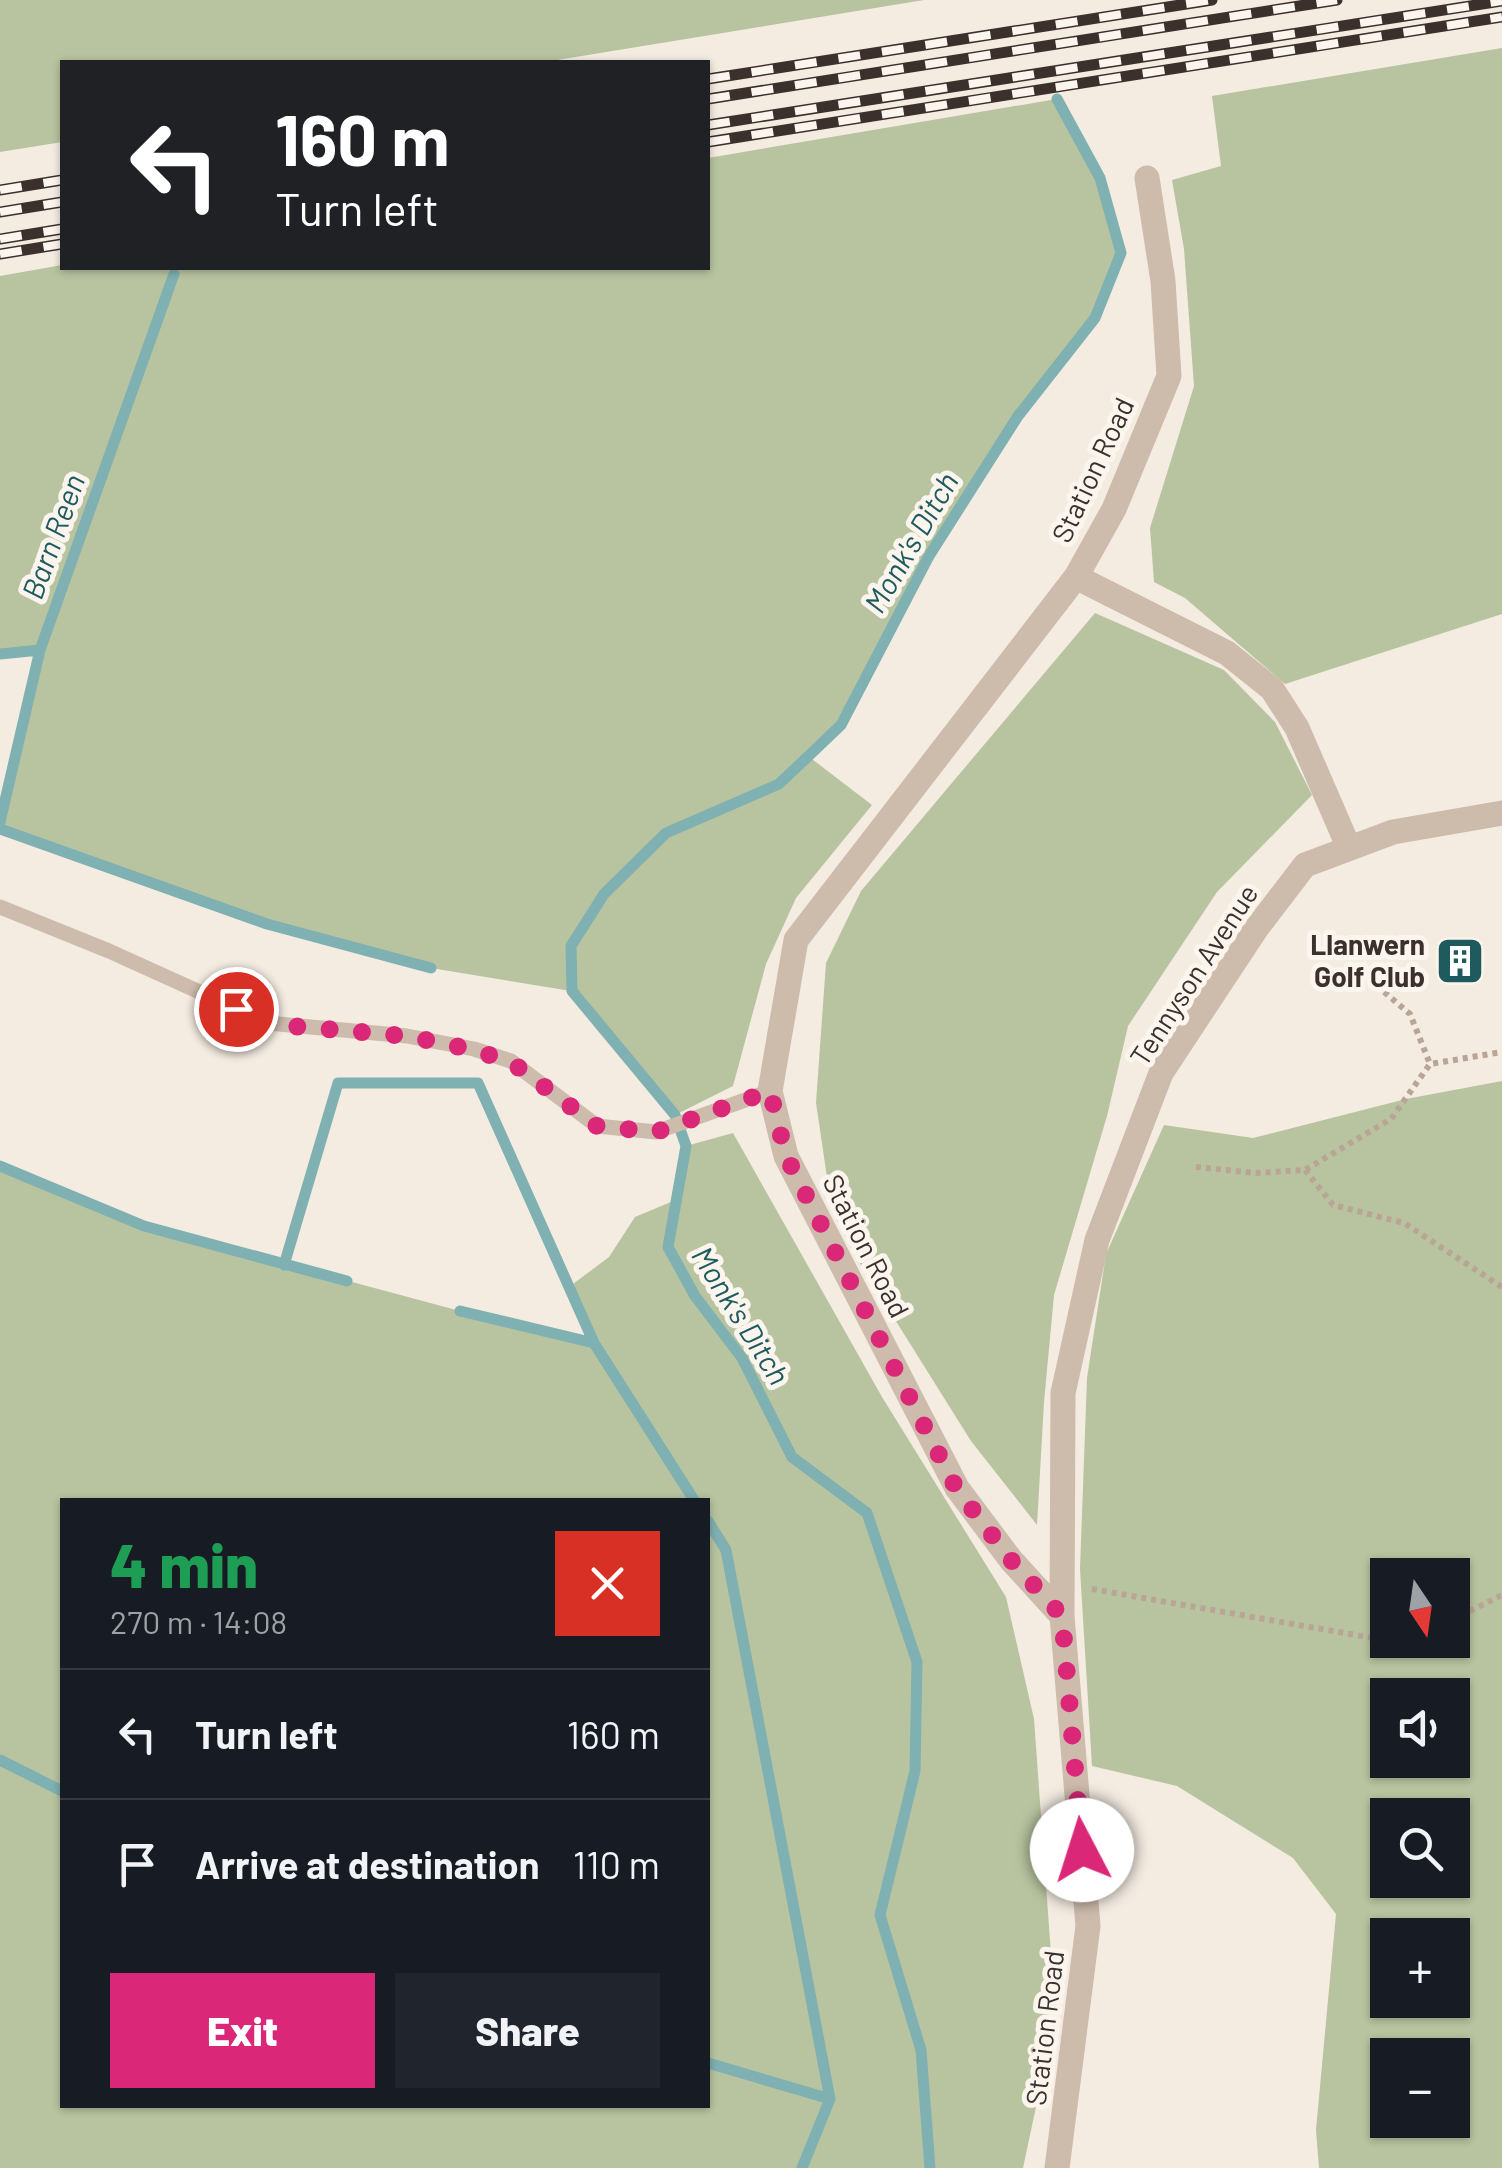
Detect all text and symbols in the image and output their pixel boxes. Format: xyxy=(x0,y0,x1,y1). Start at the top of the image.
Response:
text: 160 m xyxy=(275,96,450,180)
icon: left xyxy=(110,100,240,230)
text: Turn left xyxy=(275,181,439,235)
street label: Station Road xyxy=(1044,392,1140,547)
water label: Monk's Ditch xyxy=(856,465,965,619)
water label: Barn Reen xyxy=(13,469,91,604)
street label: Tennyson Avenue xyxy=(1122,877,1264,1071)
place label: Llanwern Golf Club xyxy=(1310,927,1425,993)
building icon: Llanwern Golf Club xyxy=(1434,935,1486,987)
pin xyxy=(194,967,279,1052)
icon: arrive xyxy=(209,982,264,1037)
street label: Station Road xyxy=(816,1168,917,1323)
water label: Monk's Ditch xyxy=(685,1239,798,1391)
text: 4 min xyxy=(110,1528,258,1600)
button: close xyxy=(555,1531,660,1636)
north arrow xyxy=(1370,1558,1470,1658)
map controls xyxy=(1370,1558,1470,2138)
text: 270 m · 14:08 xyxy=(110,1602,287,1640)
button: sound xyxy=(1370,1678,1470,1778)
icon: left xyxy=(110,1707,165,1762)
text: Turn left xyxy=(195,1711,338,1757)
text: 160 m xyxy=(567,1711,660,1757)
position arrow xyxy=(1030,1798,1134,1902)
button: search xyxy=(1370,1798,1470,1898)
icon: arrive xyxy=(110,1837,165,1892)
text: Arrive at destination xyxy=(195,1841,540,1887)
text: 110 m xyxy=(573,1841,660,1887)
button: + xyxy=(1370,1918,1470,2018)
street label: Station Road xyxy=(1018,1948,1070,2107)
button: Exit xyxy=(110,1973,375,2088)
button: Share xyxy=(395,1973,660,2088)
button: − xyxy=(1370,2038,1470,2138)

